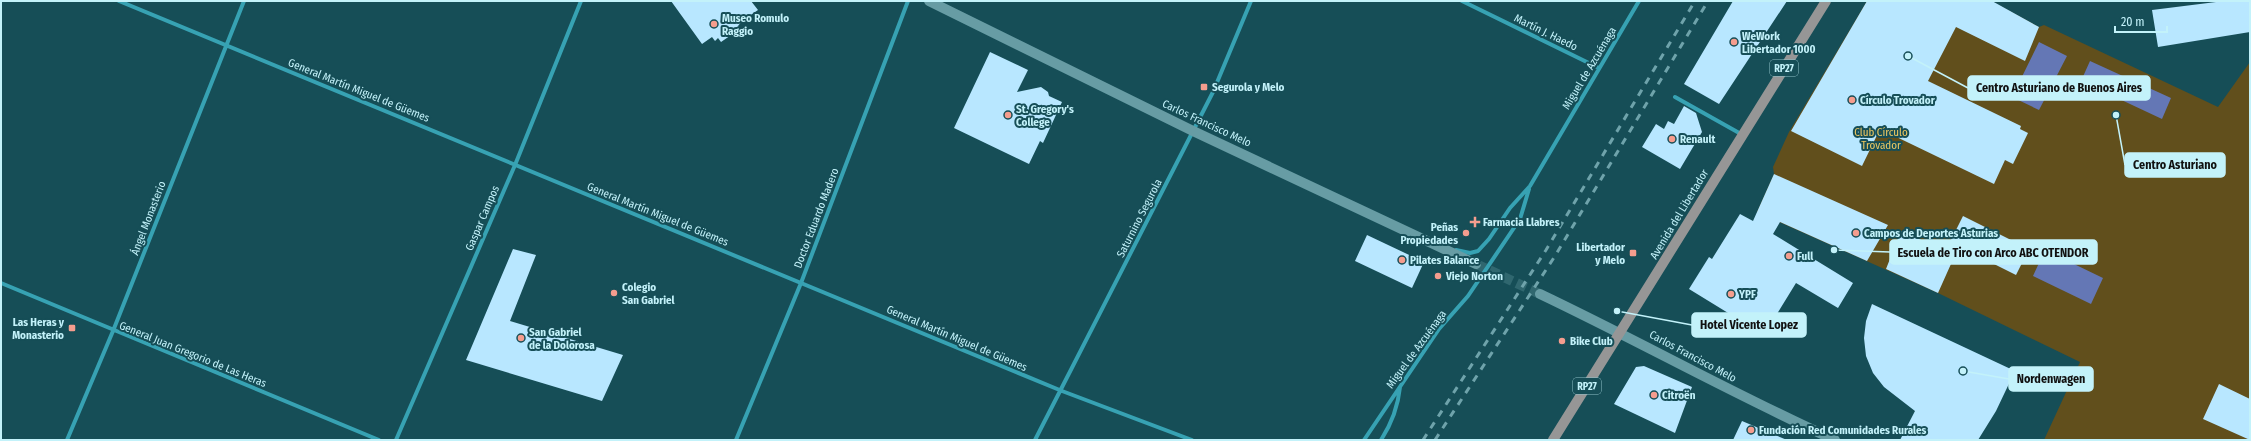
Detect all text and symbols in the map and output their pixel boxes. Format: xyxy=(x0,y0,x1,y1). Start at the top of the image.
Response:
scale bar xyxy=(2115,8,2167,34)
place label: Museo Romulo Raggio xyxy=(722,12,789,38)
street label: Martín J. Haedo xyxy=(1512,12,1580,53)
text: 20 m xyxy=(2121,15,2145,29)
marker: Museo Romulo Raggio xyxy=(709,19,719,29)
street label: Miguel de Azcuénaga xyxy=(1560,25,1619,112)
place label: WeWork Libertador 1000 xyxy=(1742,30,1816,56)
marker: WeWork Libertador 1000 xyxy=(1729,37,1739,47)
street label: General Martín Miguel de Güemes xyxy=(286,56,432,125)
road number: RP27 xyxy=(1770,60,1798,76)
callout: Centro Asturiano de Buenos Aires xyxy=(1968,76,2150,100)
place label: Segurola y Melo xyxy=(1212,81,1285,94)
text: Centro Asturiano de Buenos Aires xyxy=(1976,81,2143,95)
marker: Segurola y Melo xyxy=(1199,82,1209,92)
place label: Círculo Trovador xyxy=(1860,94,1936,107)
marker: Círculo Trovador xyxy=(1847,95,1857,105)
street label: Carlos Francisco Melo xyxy=(1160,97,1254,150)
place label: St. Gregory's College xyxy=(1016,103,1074,129)
marker: St. Gregory's College xyxy=(1003,110,1013,120)
park label: Club Círculo Trovador xyxy=(1854,126,1908,152)
place label: Renault xyxy=(1680,133,1716,146)
marker: Renault xyxy=(1667,134,1677,144)
callout: Centro Asturiano xyxy=(2125,153,2225,177)
text: Centro Asturiano xyxy=(2133,158,2218,172)
street label: Doctor Eduardo Madero xyxy=(791,166,842,270)
street label: Avenida del Libertador xyxy=(1647,167,1711,262)
street label: Saturnino Segurola xyxy=(1114,177,1165,260)
street label: Ángel Monasterio xyxy=(127,179,169,257)
street label: General Martín Miguel de Güemes xyxy=(585,180,731,249)
street label: Gaspar Campos xyxy=(463,183,502,253)
place label: Farmacia Llabres xyxy=(1483,216,1560,229)
marker: Farmacia Llabres xyxy=(1470,217,1480,227)
place label: Peñas Propiedades xyxy=(1400,221,1458,247)
place label: Campos de Deportes Asturias xyxy=(1864,227,1998,240)
marker: Peñas Propiedades xyxy=(1461,228,1471,238)
marker: Campos de Deportes Asturias xyxy=(1851,228,1861,238)
callout: Escuela de Tiro con Arco ABC OTENDOR xyxy=(1890,240,2097,264)
place label: Libertador y Melo xyxy=(1576,241,1626,267)
text: Escuela de Tiro con Arco ABC OTENDOR xyxy=(1897,246,2089,260)
marker: Libertador y Melo xyxy=(1628,248,1638,258)
place label: Full xyxy=(1797,250,1814,263)
marker: Full xyxy=(1784,251,1794,261)
place label: Pilates Balance xyxy=(1410,254,1480,267)
marker: Pilates Balance xyxy=(1397,255,1407,265)
place label: Viejo Norton xyxy=(1445,270,1503,283)
marker: Viejo Norton xyxy=(1433,271,1443,281)
place label: Colegio San Gabriel xyxy=(622,281,676,307)
marker: Colegio San Gabriel xyxy=(609,288,619,298)
place label: YPF xyxy=(1738,288,1756,301)
marker: YPF xyxy=(1726,289,1736,299)
street label: General Martín Miguel de Güemes xyxy=(885,303,1029,374)
street label: Miguel de Azcuénaga xyxy=(1384,308,1449,391)
callout: Hotel Vicente Lopez xyxy=(1692,313,1806,337)
place label: Las Heras y Monasterio xyxy=(12,316,65,342)
text: Hotel Vicente Lopez xyxy=(1700,318,1798,332)
street label: General Juan Gregorio de Las Heras xyxy=(117,319,269,390)
marker: Las Heras y Monasterio xyxy=(67,323,77,333)
place label: San Gabriel de la Dolorosa xyxy=(529,326,595,352)
street label: Carlos Francisco Melo xyxy=(1647,328,1739,385)
marker: San Gabriel de la Dolorosa xyxy=(516,333,526,343)
place label: Bike Club xyxy=(1570,335,1613,348)
marker: Bike Club xyxy=(1557,336,1567,346)
callout: Nordenwagen xyxy=(2009,367,2093,391)
text: Nordenwagen xyxy=(2017,372,2085,386)
road number: RP27 xyxy=(1573,378,1601,394)
place label: Citroën xyxy=(1662,389,1696,402)
marker: Citroën xyxy=(1649,390,1659,400)
place label: Fundación Red Comunidades Rurales xyxy=(1759,424,1927,437)
marker: Fundación Red Comunidades Rurales xyxy=(1746,425,1756,435)

